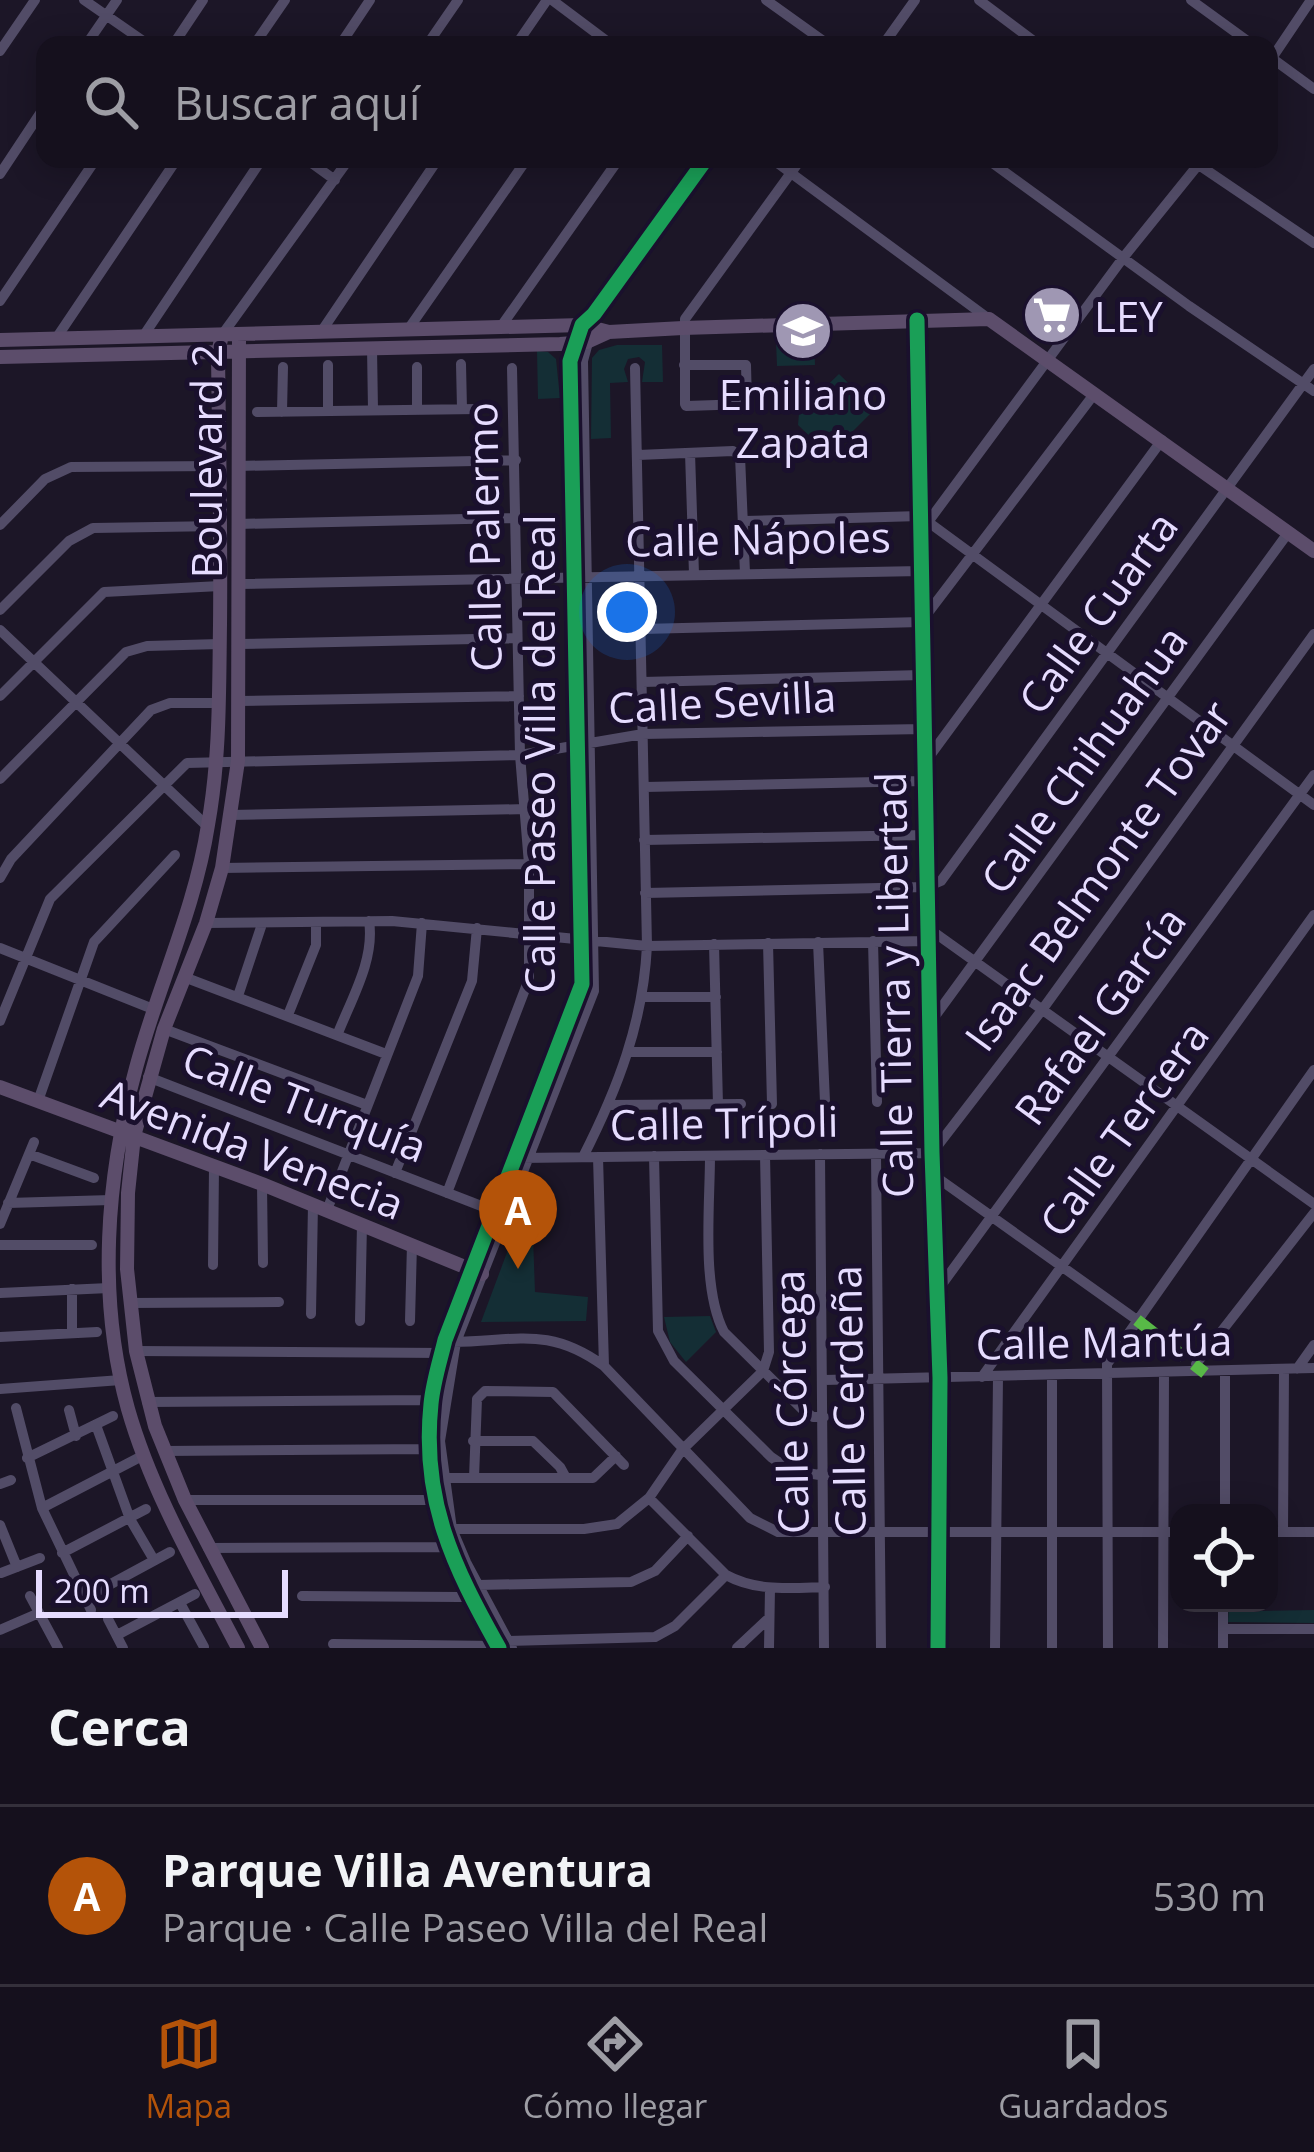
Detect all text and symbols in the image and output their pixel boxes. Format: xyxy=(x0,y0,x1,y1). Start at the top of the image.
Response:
search box xyxy=(36,36,1278,168)
icon: search xyxy=(78,69,144,135)
text: Buscar aquí xyxy=(174,72,420,133)
supermarket icon: LEY xyxy=(1021,284,1083,346)
place label: LEY xyxy=(1094,287,1163,344)
school or university icon: Emiliano Zapata xyxy=(772,300,834,362)
street label: Boulevard 2 xyxy=(177,344,234,578)
place label: Emiliano Zapata xyxy=(719,365,887,470)
street label: Calle Palermo xyxy=(452,402,514,672)
street label: Calle Cuarta xyxy=(1004,500,1190,724)
street label: Calle Nápoles xyxy=(625,507,891,569)
street label: Calle Paseo Villa del Real xyxy=(510,514,567,994)
your location xyxy=(597,582,657,642)
street label: Calle Chihuahua xyxy=(966,614,1200,904)
street label: Calle Sevilla xyxy=(607,667,837,735)
street label: Isaac Belmonte Tovar xyxy=(950,688,1244,1062)
street label: Calle Tierra y Libertad xyxy=(861,771,925,1199)
street label: Rafael García xyxy=(1000,894,1198,1136)
street label: Calle Tercera xyxy=(1025,1009,1221,1247)
street label: Calle Turquía xyxy=(175,1029,435,1175)
street label: Avenida Venecia xyxy=(94,1064,412,1232)
street label: Calle Trípoli xyxy=(609,1092,839,1152)
pin: A xyxy=(479,1170,557,1269)
street label: Calle Cerdeña xyxy=(816,1265,878,1537)
street label: Calle Córcega xyxy=(759,1269,821,1535)
street label: Calle Mantúa xyxy=(975,1310,1233,1372)
map controls xyxy=(1170,1504,1278,1612)
button: locate xyxy=(1170,1504,1278,1612)
scale bar xyxy=(36,1564,288,1617)
text: 200 m xyxy=(54,1568,150,1613)
text: Cerca xyxy=(48,1691,191,1761)
text: Parque Villa Aventura xyxy=(162,1839,653,1900)
text: A xyxy=(74,1869,100,1922)
text: 530 m xyxy=(1153,1869,1266,1922)
text: Parque · Calle Paseo Villa del Real xyxy=(162,1900,768,1953)
tab: Mapa xyxy=(145,2011,232,2128)
tab: Cómo llegar xyxy=(523,2011,707,2128)
tab: Guardados xyxy=(998,2011,1169,2128)

